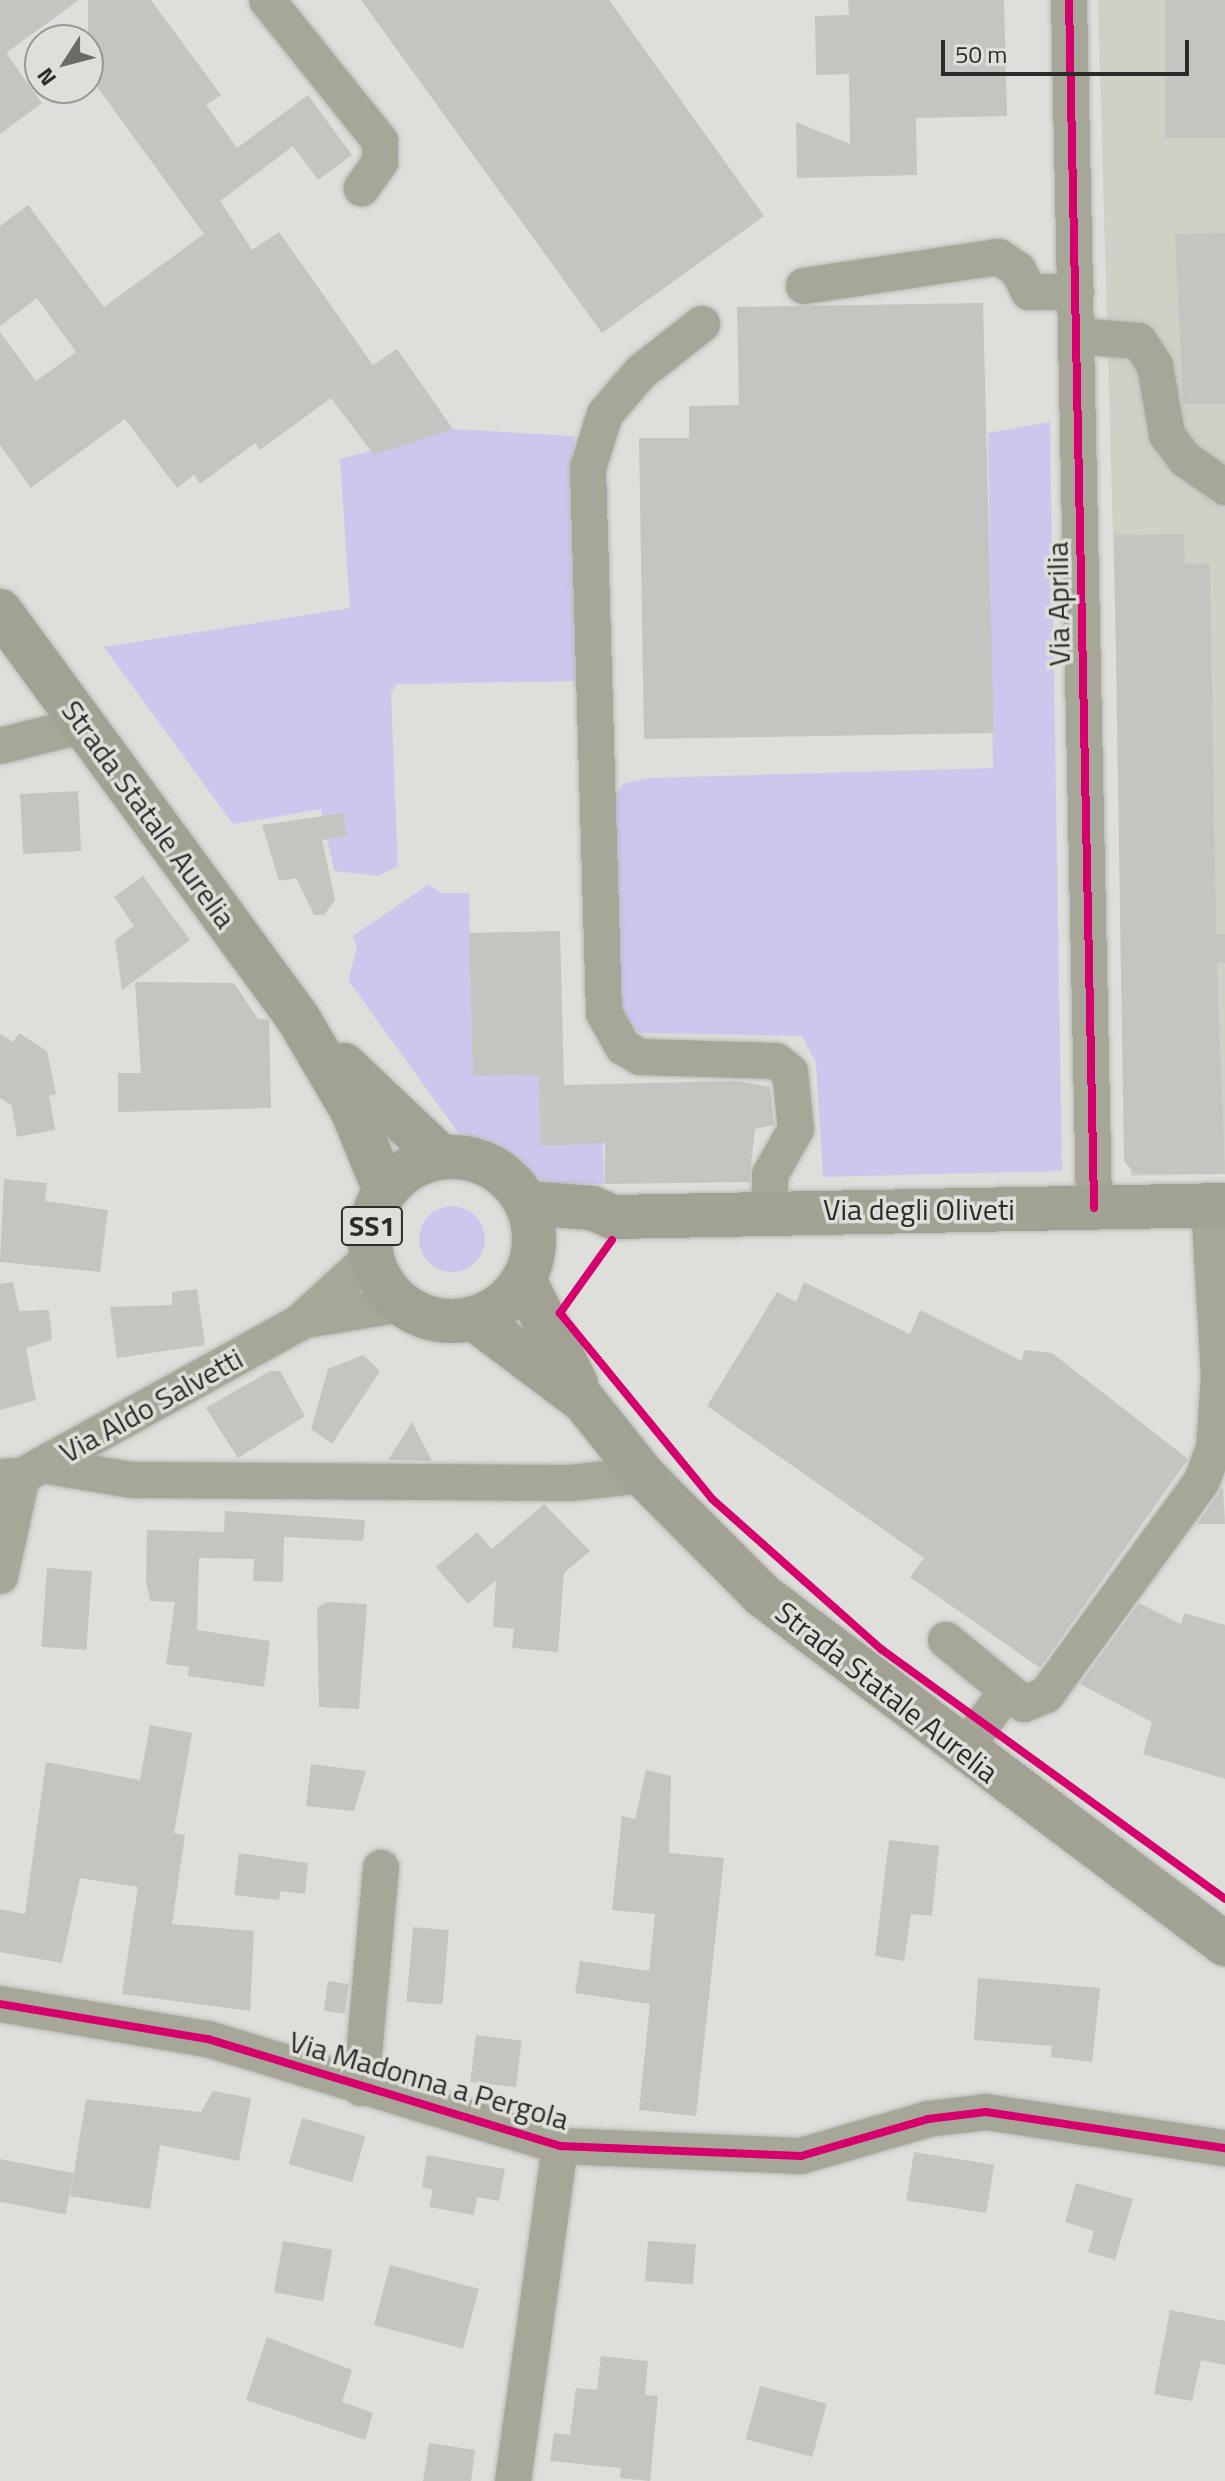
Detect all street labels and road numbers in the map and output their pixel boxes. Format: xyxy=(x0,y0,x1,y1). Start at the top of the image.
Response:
street label: Via Aprilia xyxy=(1039,541,1077,667)
street label: Strada Statale Aurelia xyxy=(54,693,244,935)
street label: Via degli Oliveti xyxy=(823,1191,1015,1227)
road number: SS1 xyxy=(340,1202,404,1250)
street label: Via Aldo Salvetti xyxy=(53,1340,249,1470)
street label: Strada Statale Aurelia xyxy=(768,1594,1006,1790)
street label: Via Madonna a Pergola xyxy=(285,2023,573,2137)

